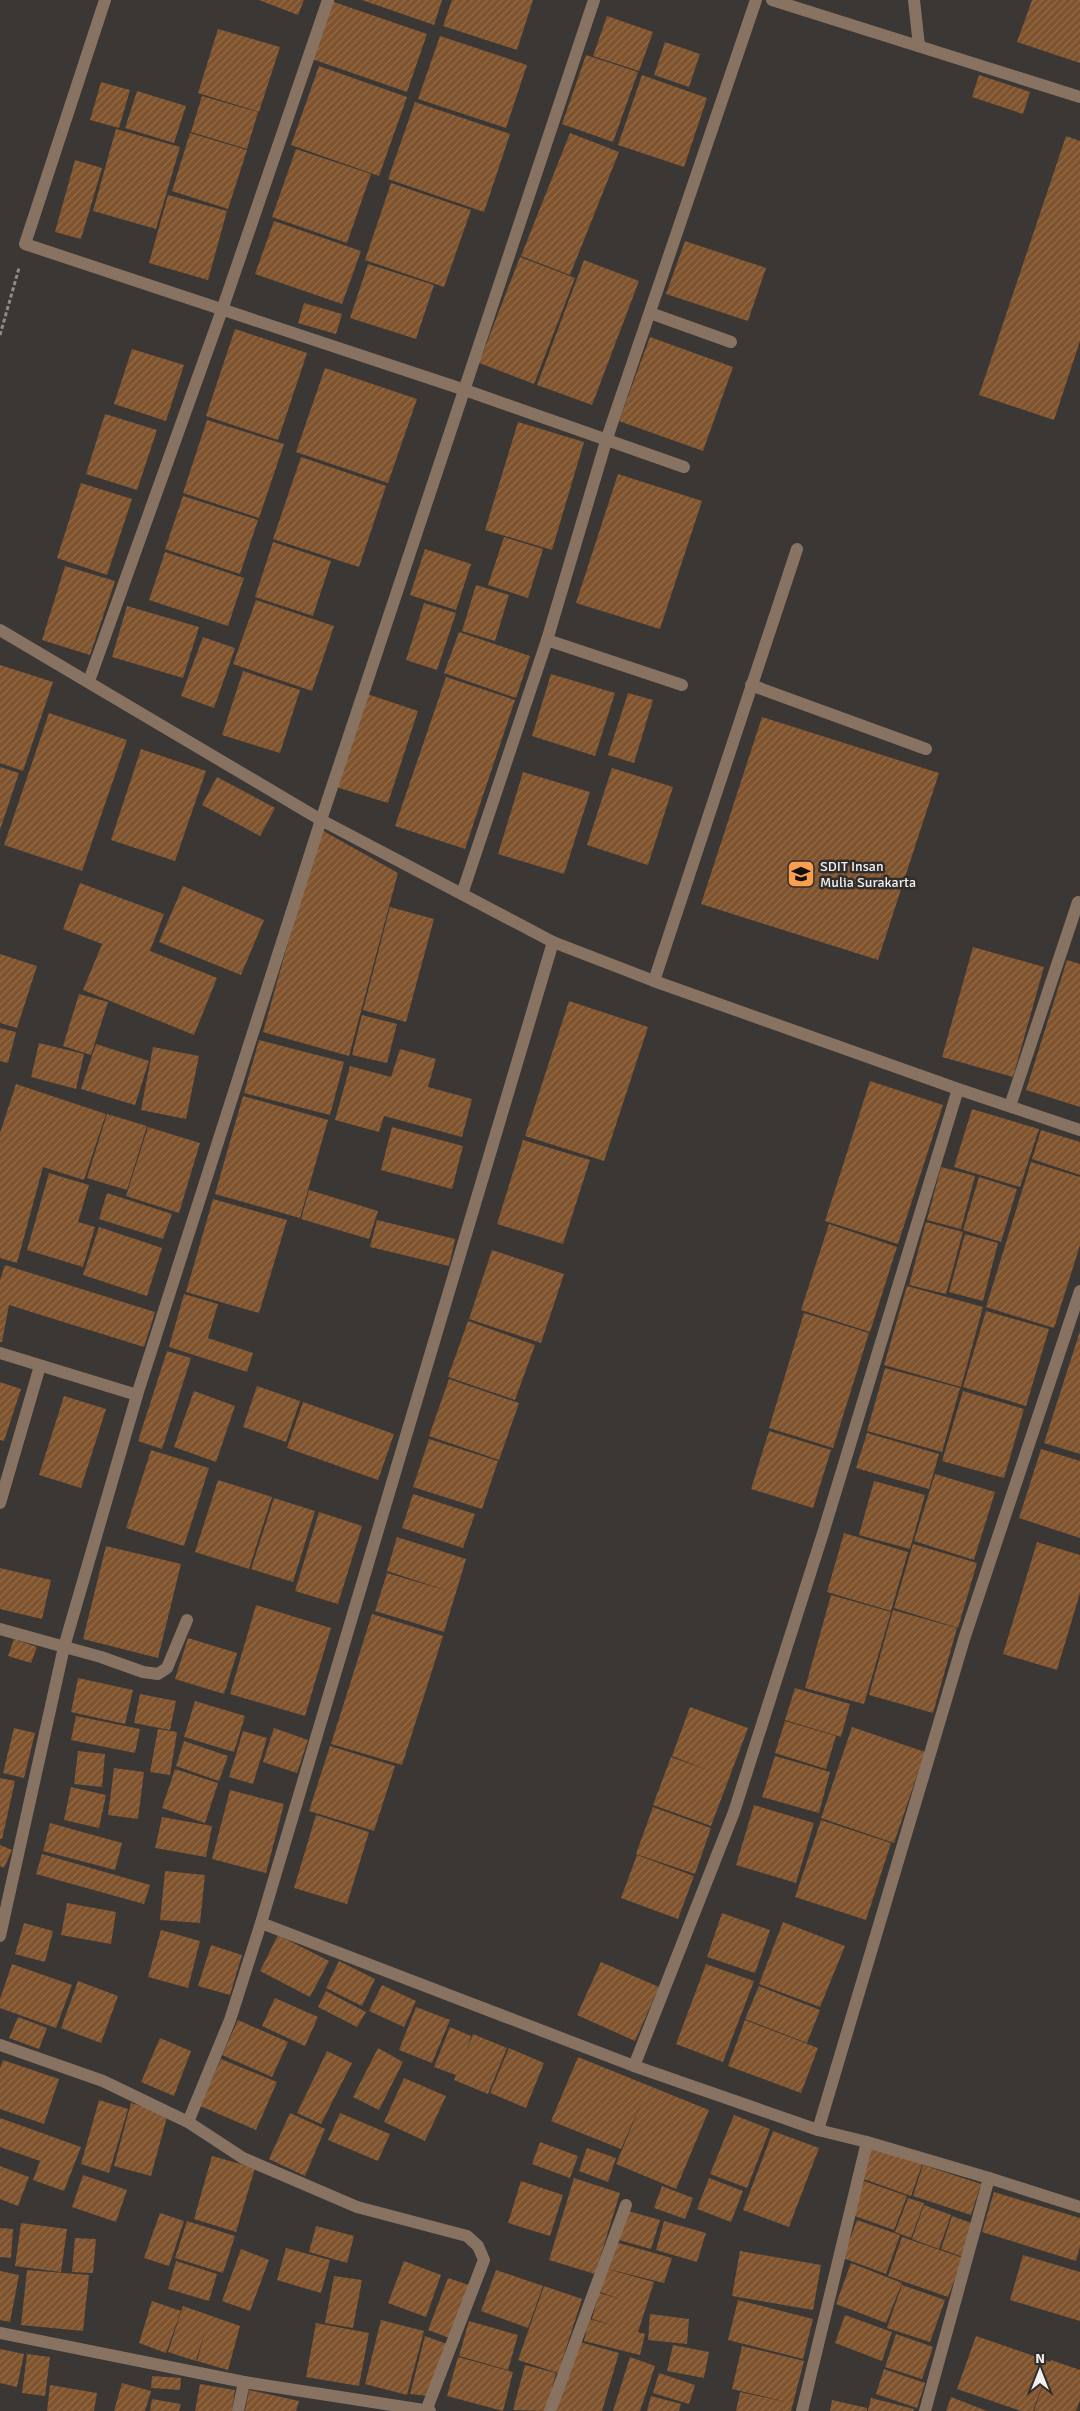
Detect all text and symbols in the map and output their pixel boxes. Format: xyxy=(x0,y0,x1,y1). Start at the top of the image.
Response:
place label: SDIT Insan Mulia Surakarta xyxy=(820,858,916,891)
school or university icon: SDIT Insan Mulia Surakarta xyxy=(786,859,816,889)
north arrow xyxy=(1015,2346,1065,2396)
text: N xyxy=(1035,2350,1045,2367)

